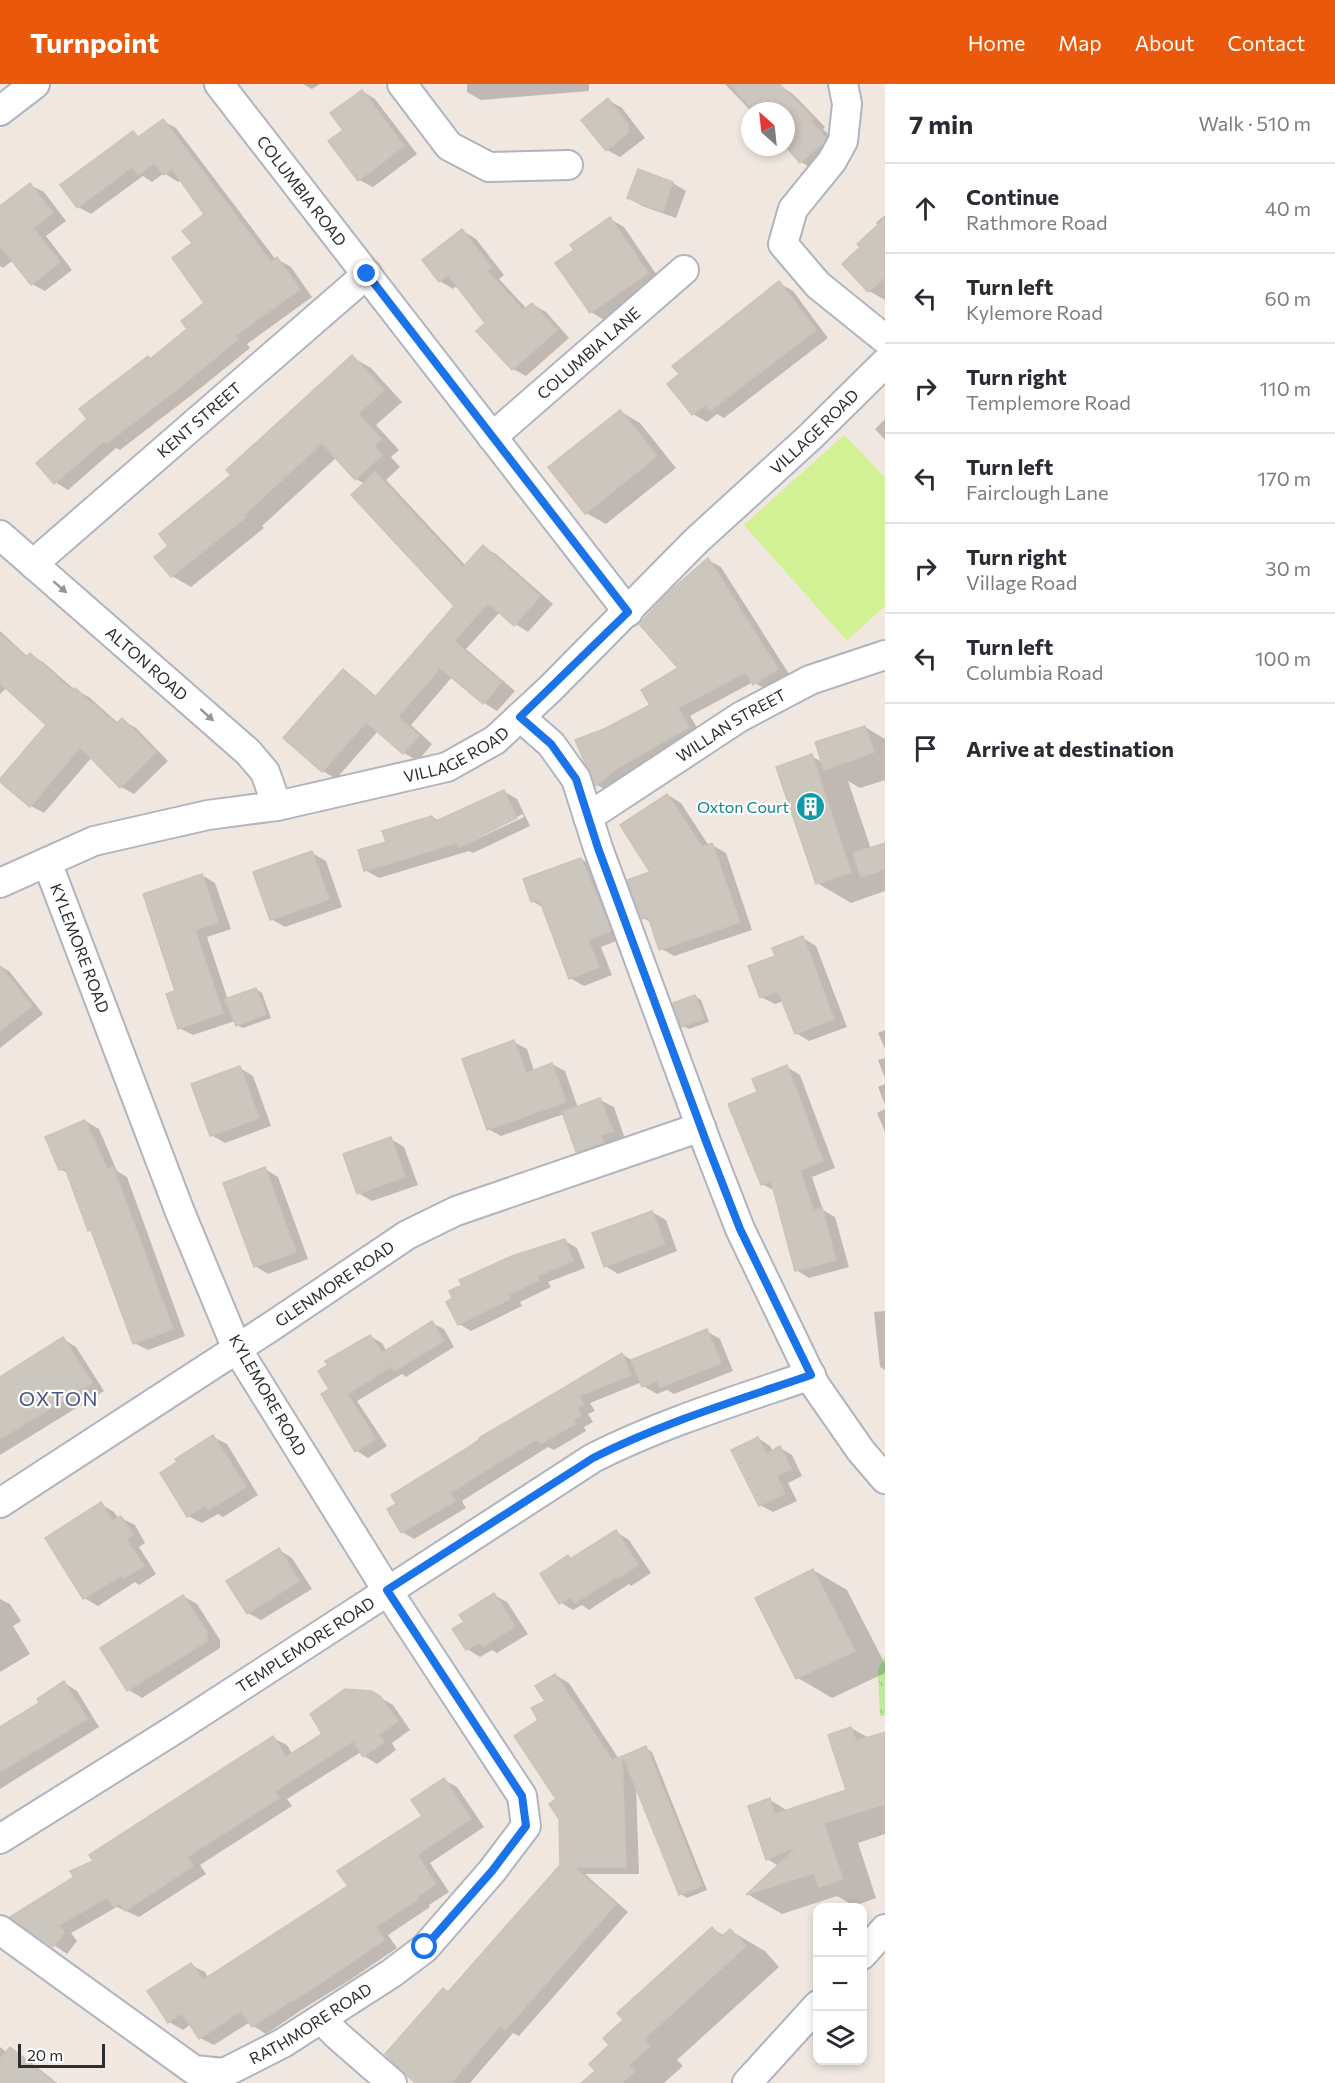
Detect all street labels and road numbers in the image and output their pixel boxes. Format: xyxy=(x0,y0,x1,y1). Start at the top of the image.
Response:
street label: COLUMBIA ROAD xyxy=(253,131,351,250)
street label: COLUMBIA LANE xyxy=(533,303,644,403)
street label: KENT STREET xyxy=(153,378,245,461)
street label: VILLAGE ROAD xyxy=(766,385,862,478)
street label: ALTON ROAD xyxy=(102,622,192,704)
street label: WILLAN STREET xyxy=(672,685,789,765)
street label: VILLAGE ROAD xyxy=(402,722,512,786)
street label: KYLEMORE ROAD xyxy=(47,880,114,1015)
street label: GLENMORE ROAD xyxy=(271,1236,398,1330)
street label: KYLEMORE ROAD xyxy=(226,1331,311,1459)
street label: TEMPLEMORE ROAD xyxy=(232,1592,378,1696)
street label: RATHMORE ROAD xyxy=(246,1979,375,2068)

